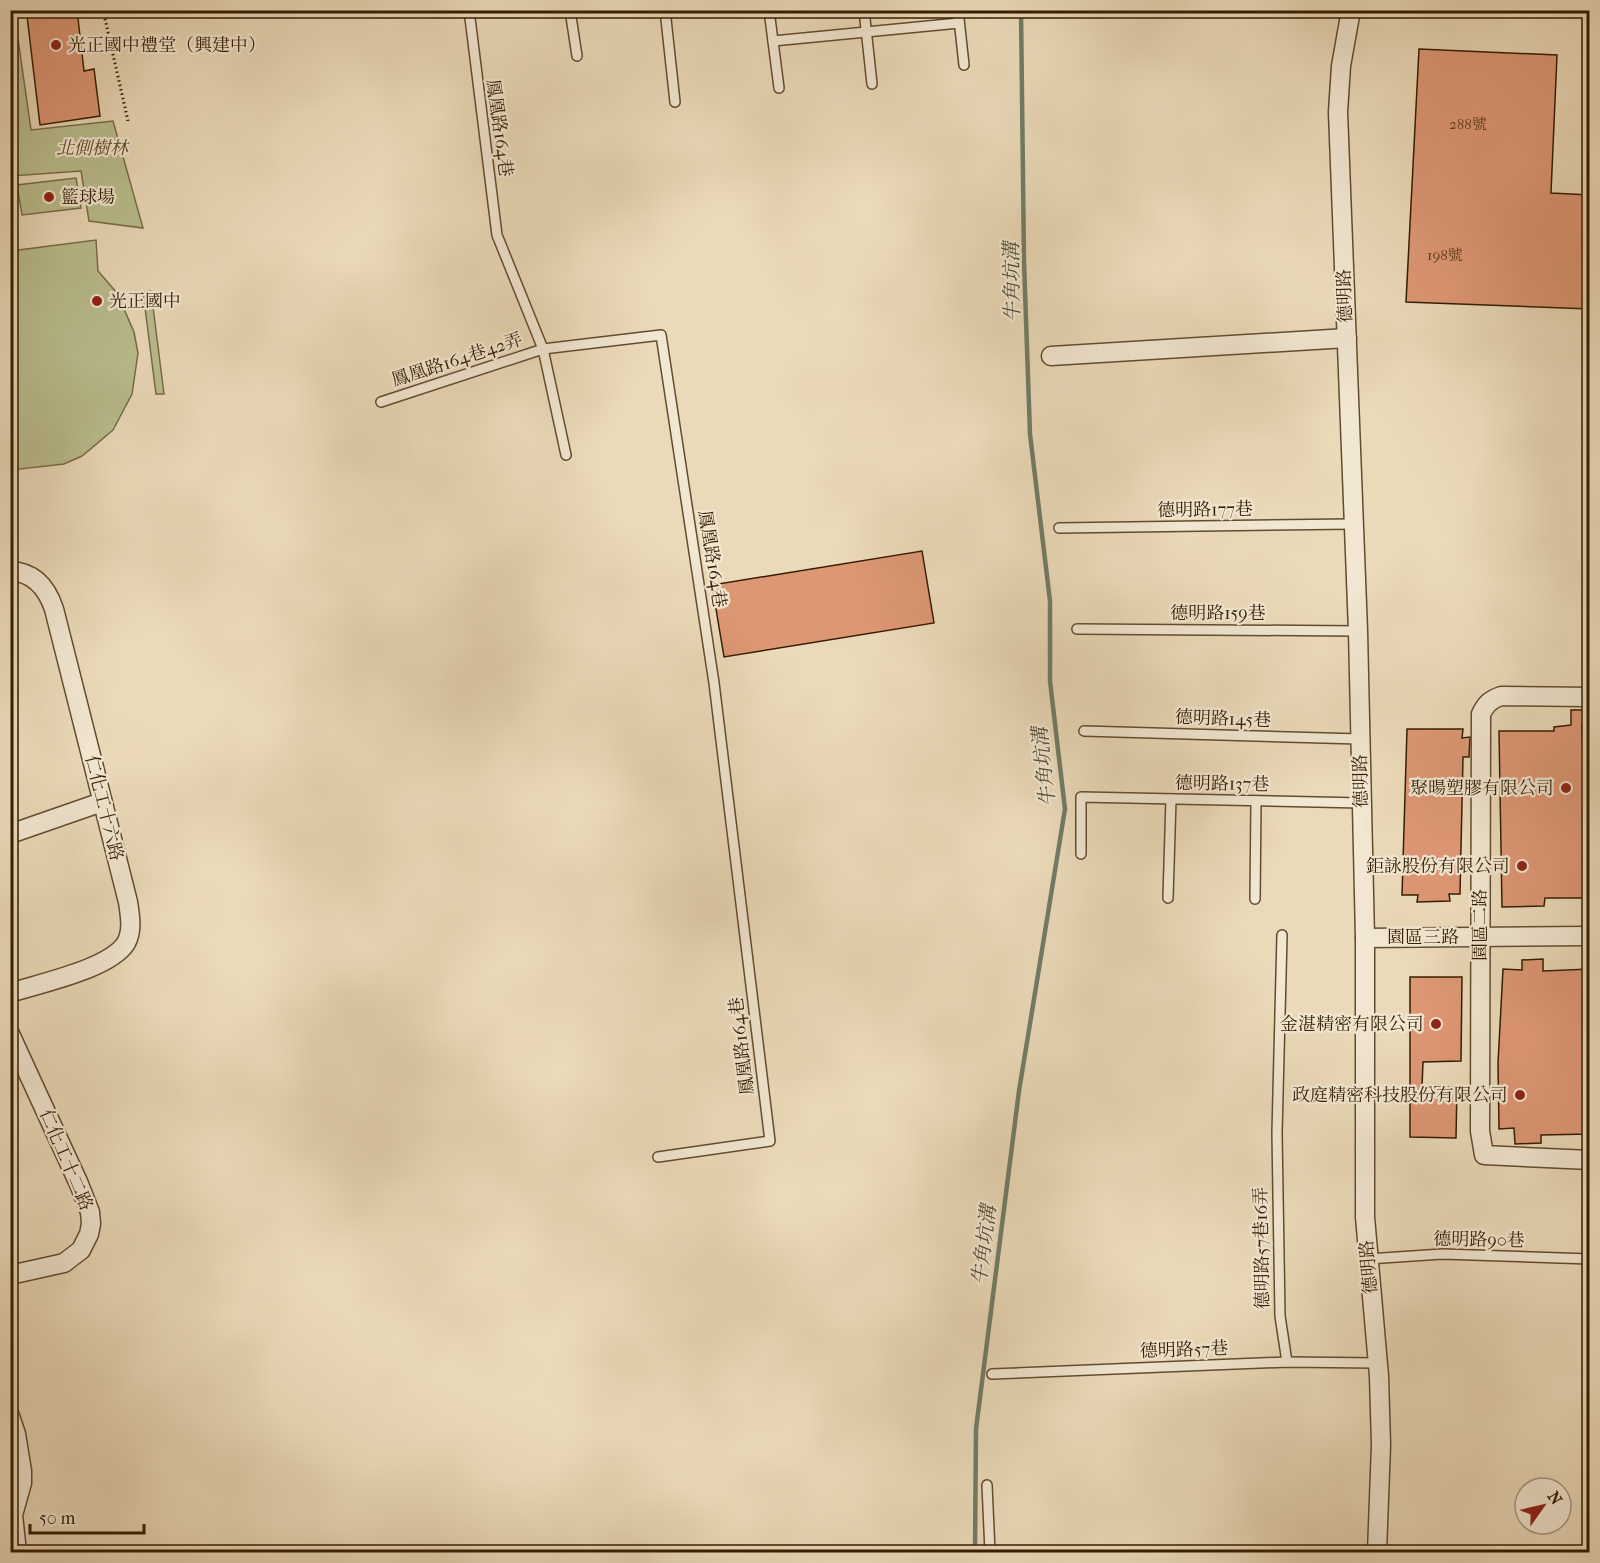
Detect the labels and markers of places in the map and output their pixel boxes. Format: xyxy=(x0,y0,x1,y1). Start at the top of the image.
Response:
place label: 光正國中禮堂（興建中） xyxy=(68,35,266,56)
marker: 光正國中禮堂（興建中） xyxy=(49,38,63,52)
place label: 籃球場 xyxy=(61,187,115,208)
marker: 籃球場 xyxy=(42,190,56,204)
place label: 光正國中 xyxy=(109,291,181,312)
marker: 光正國中 xyxy=(90,294,104,308)
place label: 聚暘塑膠有限公司 xyxy=(1410,778,1554,799)
marker: 聚暘塑膠有限公司 xyxy=(1559,781,1573,795)
place label: 鉅詠股份有限公司 xyxy=(1366,856,1510,877)
marker: 鉅詠股份有限公司 xyxy=(1515,859,1529,873)
place label: 金湛精密有限公司 xyxy=(1280,1014,1424,1035)
marker: 金湛精密有限公司 xyxy=(1429,1017,1443,1031)
place label: 政庭精密科技股份有限公司 xyxy=(1292,1085,1508,1106)
marker: 政庭精密科技股份有限公司 xyxy=(1513,1088,1527,1102)

